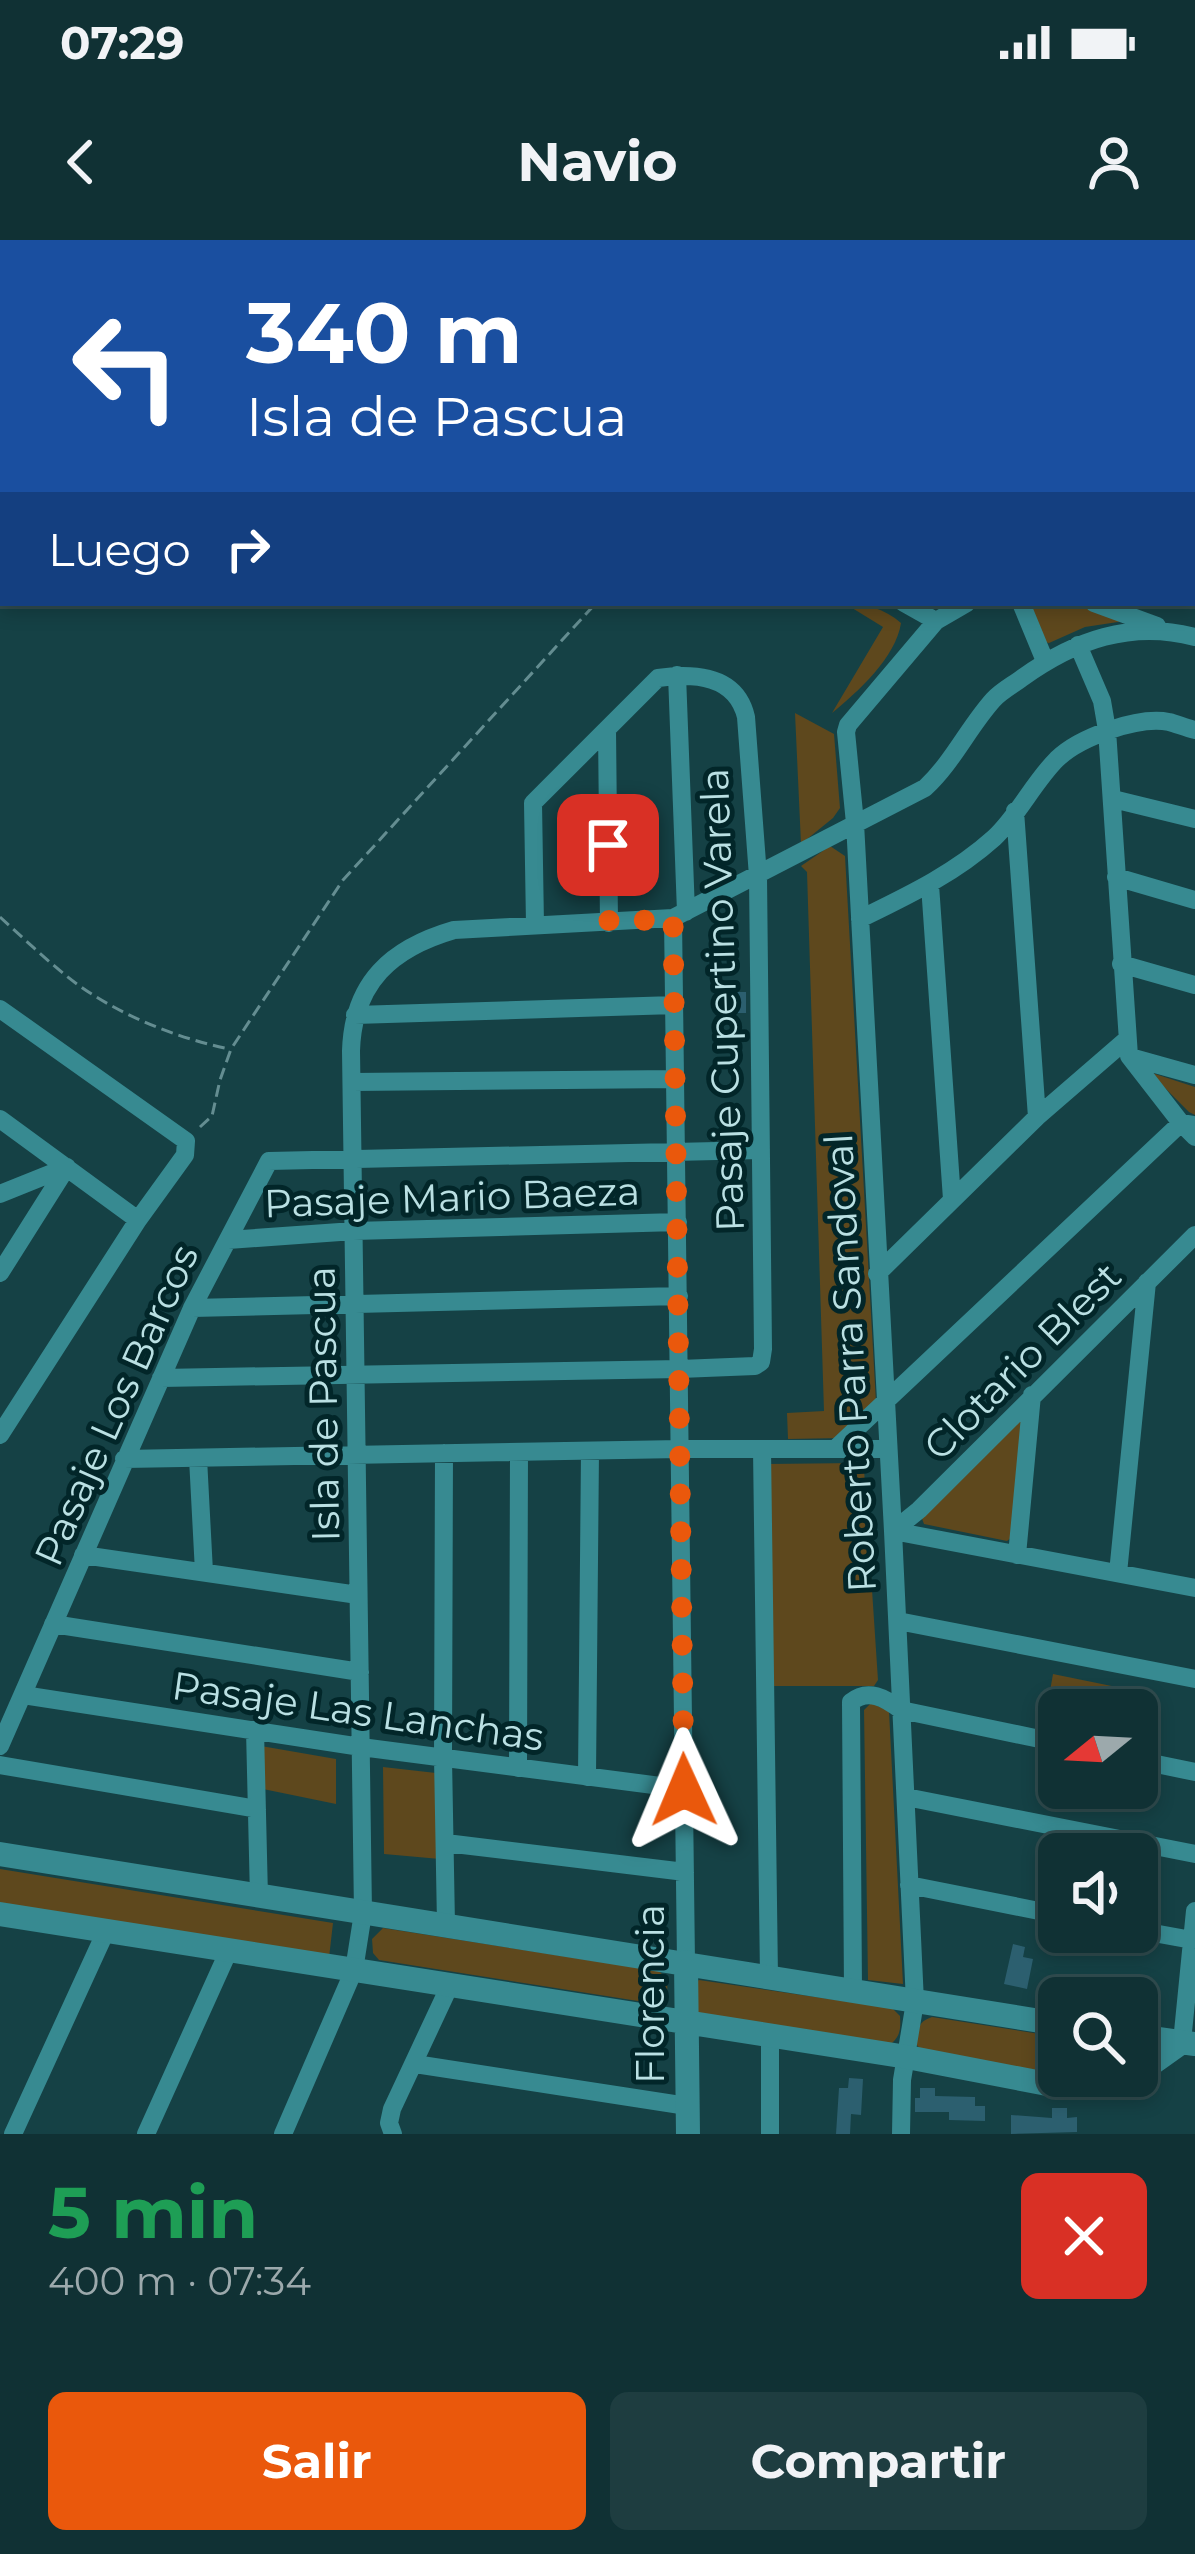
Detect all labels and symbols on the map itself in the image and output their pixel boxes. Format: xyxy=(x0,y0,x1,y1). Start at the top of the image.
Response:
street label: Pasaje Cupertino Varela xyxy=(690,767,754,1233)
pin xyxy=(557,794,659,896)
street label: Roberto Parra Sandoval xyxy=(814,1132,886,1594)
street label: Pasaje Mario Baeza xyxy=(263,1166,641,1228)
street label: Pasaje Los Barcos xyxy=(24,1237,208,1573)
street label: Clotario Blest xyxy=(913,1252,1131,1470)
street label: Isla de Pascua xyxy=(297,1266,349,1542)
street label: Pasaje Las Lanchas xyxy=(169,1661,547,1761)
north arrow xyxy=(1038,1689,1158,1809)
position arrow xyxy=(621,1727,747,1853)
street label: Florencia xyxy=(626,1904,674,2084)

